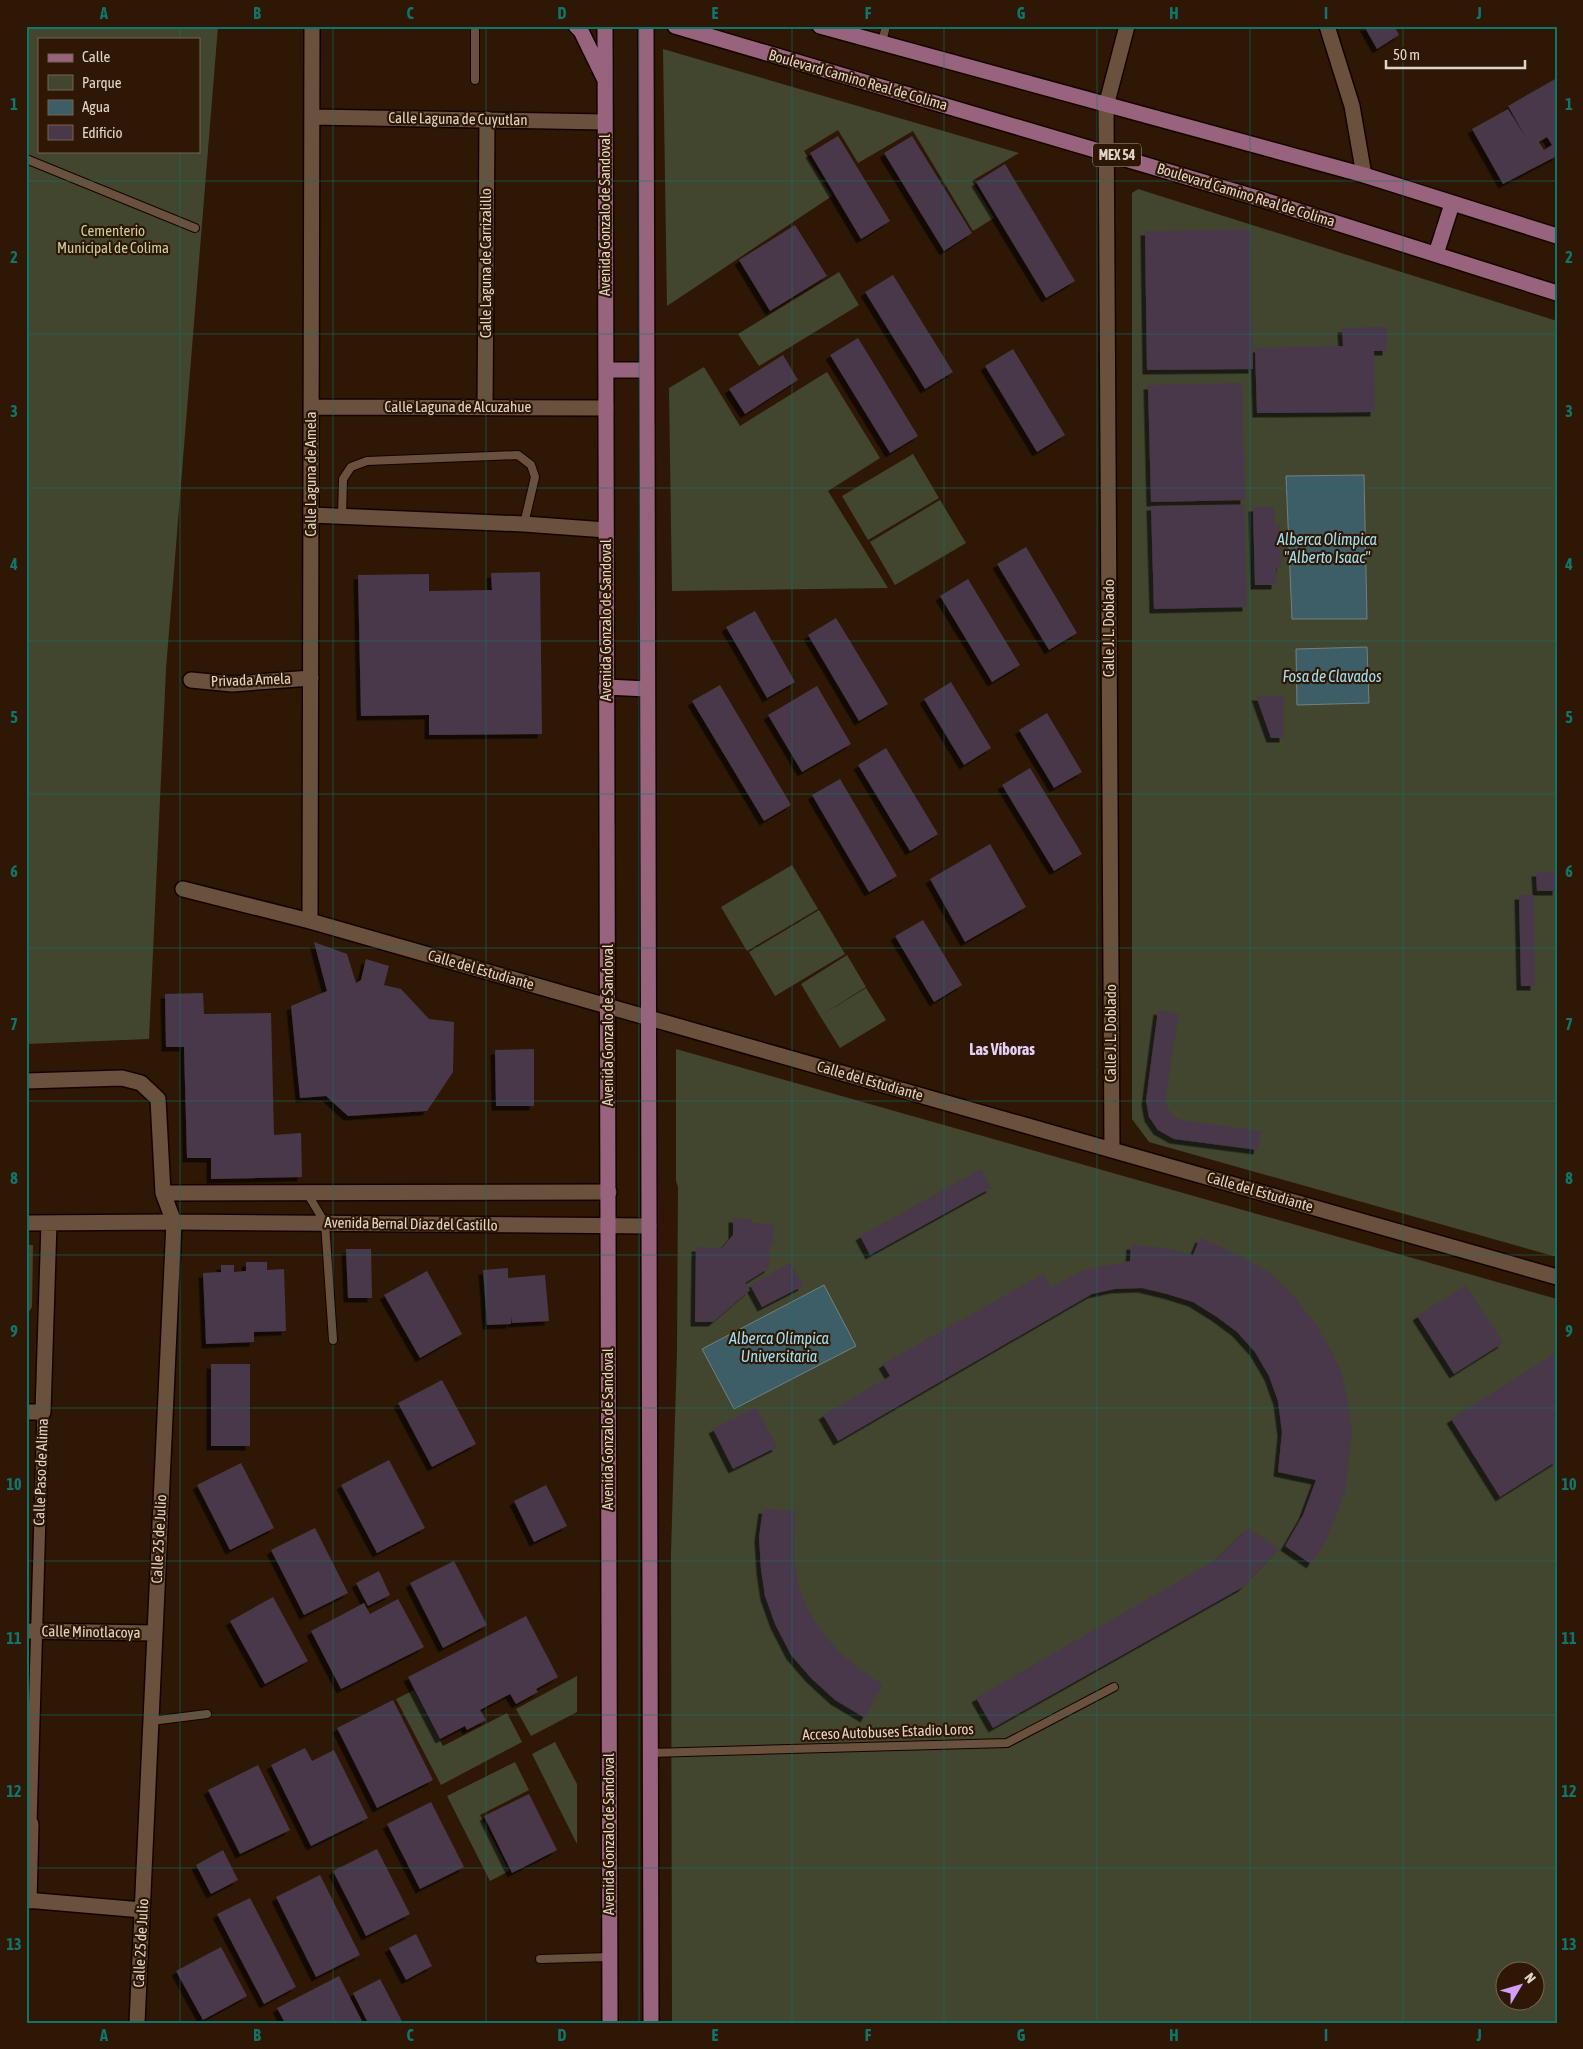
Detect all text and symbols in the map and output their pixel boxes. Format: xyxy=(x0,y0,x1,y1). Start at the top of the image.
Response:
text: A xyxy=(99,4,108,22)
text: B xyxy=(253,4,261,22)
text: C xyxy=(406,4,414,22)
text: D xyxy=(558,4,567,22)
text: E xyxy=(712,4,719,22)
text: F xyxy=(865,4,872,22)
text: G xyxy=(1017,4,1026,22)
text: H xyxy=(1169,4,1179,22)
text: I xyxy=(1324,4,1328,22)
text: J xyxy=(1475,4,1482,22)
legend xyxy=(38,38,200,152)
scale bar xyxy=(1386,38,1524,70)
street label: Boulevard Camino Real de Colima xyxy=(767,46,949,113)
text: 50 m xyxy=(1393,46,1420,63)
text: Calle xyxy=(82,48,111,65)
text: Parque xyxy=(82,74,122,91)
text: 1 xyxy=(10,95,18,113)
text: 1 xyxy=(1565,95,1573,113)
text: Agua xyxy=(82,98,110,115)
street label: Calle Laguna de Cuyutlan xyxy=(388,109,528,128)
text: Edificio xyxy=(82,124,123,141)
street label: Avenida Gonzalo de Sandoval xyxy=(596,134,613,296)
road number: MEX 54 xyxy=(1093,144,1141,166)
street label: Boulevard Camino Real de Colima xyxy=(1155,159,1337,230)
street label: Calle Laguna de Carrizalillo xyxy=(477,188,494,338)
park label: Cementerio Municipal de Colima xyxy=(57,222,169,256)
text: 2 xyxy=(10,248,18,266)
text: 2 xyxy=(1565,248,1573,266)
street label: Calle Laguna de Alcuzahue xyxy=(385,398,532,415)
text: 3 xyxy=(10,402,18,420)
text: 3 xyxy=(1565,402,1573,420)
street label: Calle Laguna de Amela xyxy=(302,411,319,537)
water label: Alberca Olímpica "Alberto Isaac" xyxy=(1276,530,1378,566)
street label: Avenida Gonzalo de Sandoval xyxy=(597,539,614,701)
text: 4 xyxy=(9,555,18,573)
text: 4 xyxy=(1564,555,1573,573)
street label: Calle J. L. Doblado xyxy=(1100,579,1117,677)
water label: Fosa de Clavados xyxy=(1282,667,1382,685)
street label: Privada Amela xyxy=(211,670,291,689)
text: 5 xyxy=(10,708,18,726)
text: 5 xyxy=(1565,708,1573,726)
text: 6 xyxy=(10,862,18,880)
text: 6 xyxy=(1565,862,1573,880)
street label: Avenida Gonzalo de Sandoval xyxy=(599,944,616,1106)
street label: Calle del Estudiante xyxy=(426,946,536,993)
street label: Calle J. L. Doblado xyxy=(1102,984,1119,1082)
text: 7 xyxy=(10,1015,18,1033)
text: 7 xyxy=(1565,1015,1573,1033)
district label: Las Víboras xyxy=(969,1040,1035,1058)
street label: Calle del Estudiante xyxy=(815,1057,925,1104)
street label: Calle del Estudiante xyxy=(1205,1168,1315,1215)
text: 8 xyxy=(10,1169,18,1187)
text: 8 xyxy=(1565,1169,1573,1187)
street label: Avenida Bernal Díaz del Castillo xyxy=(324,1213,498,1234)
text: 9 xyxy=(10,1322,18,1340)
text: 9 xyxy=(1565,1322,1573,1340)
water label: Alberca Olímpica Universitaria xyxy=(728,1329,830,1365)
street label: Avenida Gonzalo de Sandoval xyxy=(599,1348,616,1510)
street label: Calle Paso de Alima xyxy=(30,1418,51,1526)
text: 10 xyxy=(6,1475,22,1493)
text: 10 xyxy=(1561,1475,1577,1493)
street label: Calle 25 de Julio xyxy=(148,1494,169,1584)
street label: Calle Minotlacoya xyxy=(41,1622,141,1641)
text: 11 xyxy=(6,1629,22,1647)
text: 11 xyxy=(1561,1629,1577,1647)
street label: Acceso Autobuses Estadio Loros xyxy=(802,1720,974,1743)
street label: Avenida Gonzalo de Sandoval xyxy=(600,1753,617,1915)
text: 12 xyxy=(6,1782,22,1800)
text: 12 xyxy=(1561,1782,1577,1800)
street label: Calle 25 de Julio xyxy=(130,1898,151,1988)
text: 13 xyxy=(6,1935,22,1953)
text: 13 xyxy=(1561,1935,1577,1953)
north arrow xyxy=(1496,1962,1546,2012)
text: N xyxy=(1521,1970,1539,1986)
text: A xyxy=(99,2026,108,2044)
text: B xyxy=(253,2026,261,2044)
text: C xyxy=(406,2026,414,2044)
text: D xyxy=(558,2026,567,2044)
text: E xyxy=(712,2026,719,2044)
text: F xyxy=(865,2026,872,2044)
text: G xyxy=(1017,2026,1026,2044)
text: H xyxy=(1169,2026,1179,2044)
text: I xyxy=(1324,2026,1328,2044)
text: J xyxy=(1475,2026,1482,2044)

